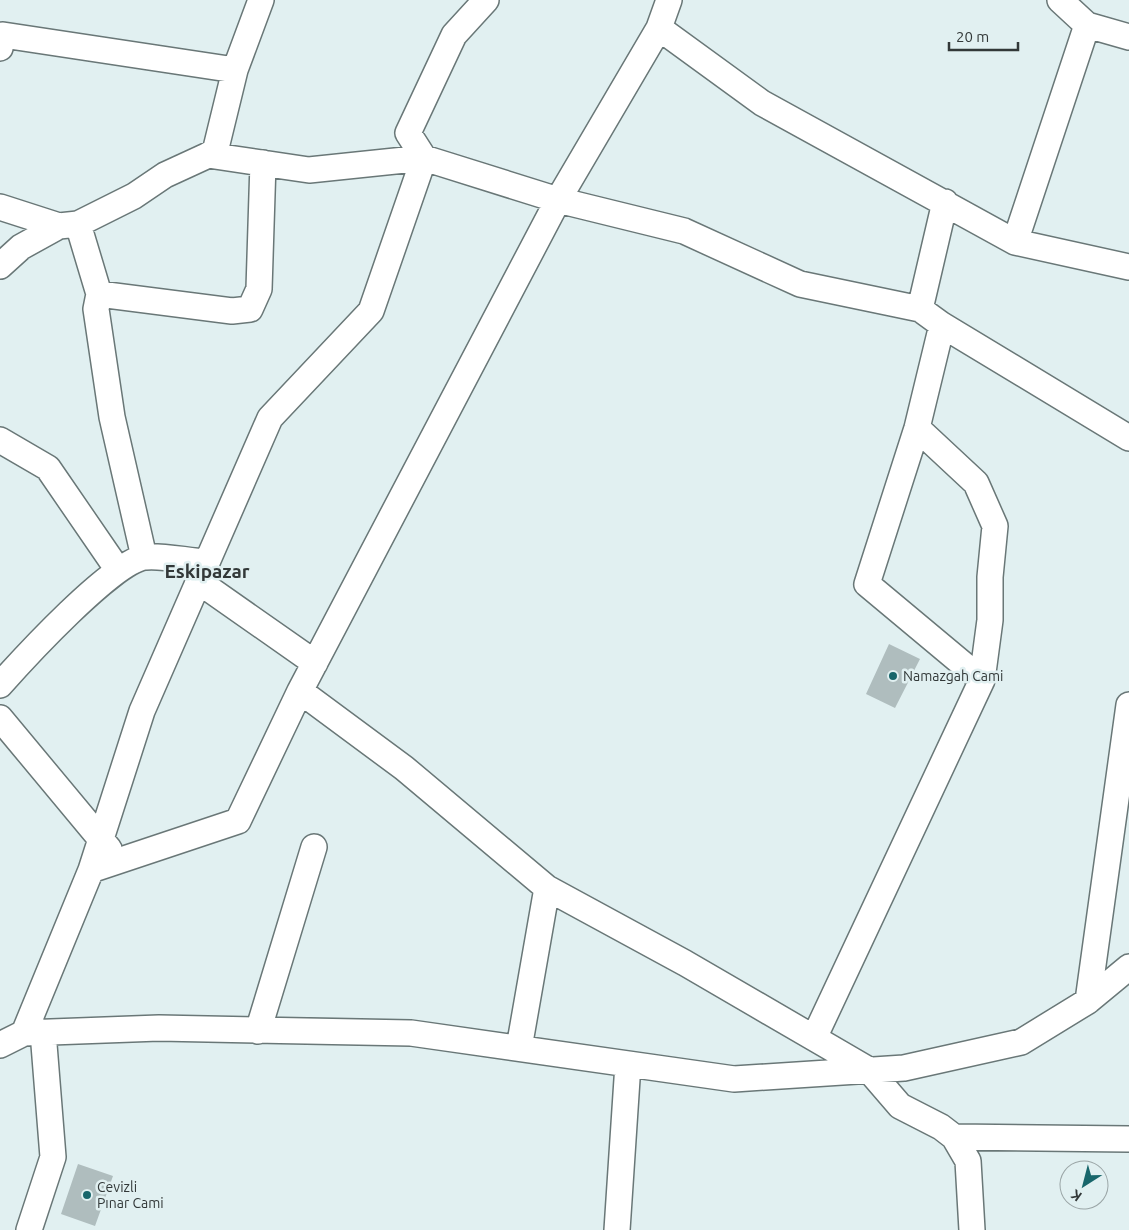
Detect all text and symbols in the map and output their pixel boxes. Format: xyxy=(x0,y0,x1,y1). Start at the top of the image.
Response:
scale bar xyxy=(949,20,1018,52)
text: 20 m xyxy=(956,28,989,45)
district label: Eskipazar xyxy=(164,560,250,582)
place label: Namazgah Cami xyxy=(903,668,1003,684)
marker: Namazgah Cami xyxy=(887,670,899,682)
north arrow xyxy=(1059,1160,1109,1210)
place label: Cevizli Pınar Cami xyxy=(97,1179,164,1211)
text: K xyxy=(1067,1186,1085,1205)
marker: Cevizli Pınar Cami xyxy=(81,1189,93,1201)

